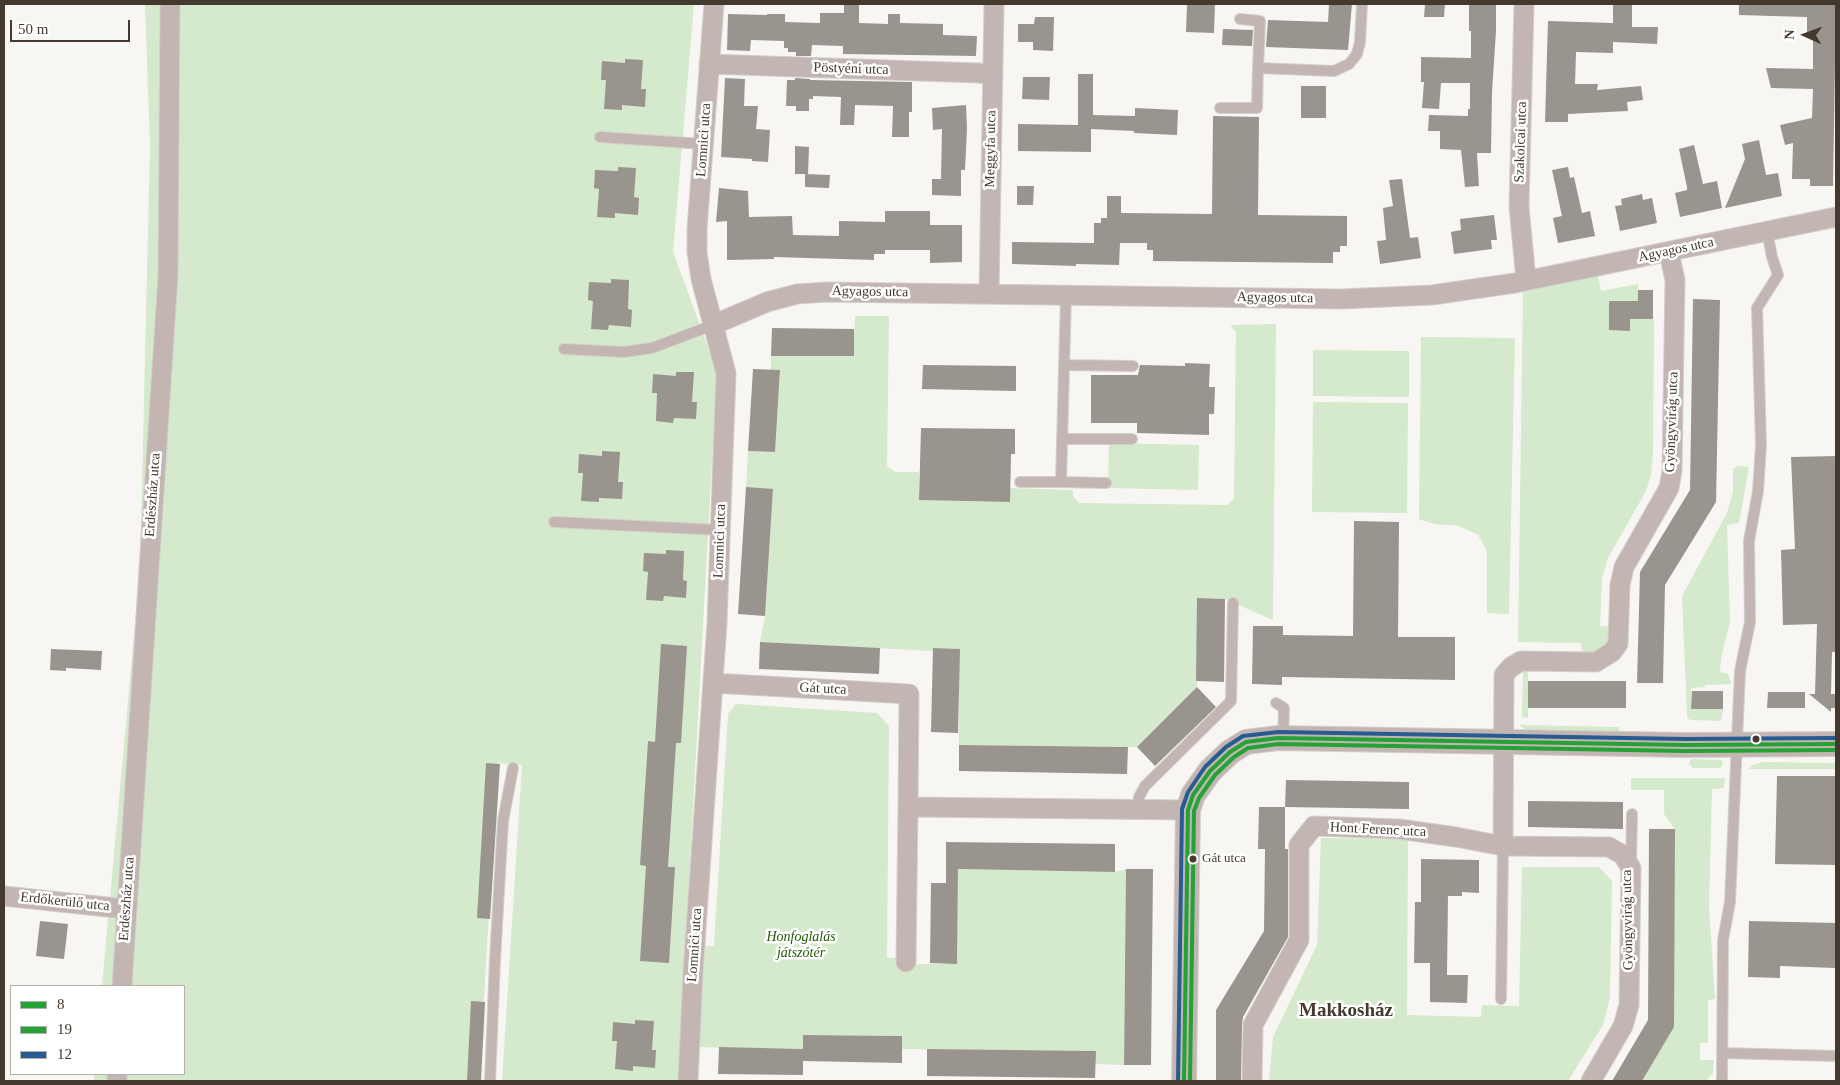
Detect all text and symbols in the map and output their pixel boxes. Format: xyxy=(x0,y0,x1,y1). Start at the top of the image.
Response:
scale bar xyxy=(12,10,132,42)
north arrow xyxy=(1780,10,1830,60)
text: 50 m xyxy=(18,21,48,37)
text: N xyxy=(1782,29,1797,40)
street label: Pöstyéni utca xyxy=(813,59,889,79)
street label: Szakolcai utca xyxy=(1511,101,1531,183)
street label: Lomnici utca xyxy=(693,102,715,178)
street label: Meggyfa utca xyxy=(982,110,1000,188)
street label: Agyagos utca xyxy=(1637,234,1715,266)
street label: Agyagos utca xyxy=(832,283,908,301)
street label: Agyagos utca xyxy=(1237,289,1313,307)
street label: Gyöngyvirág utca xyxy=(1662,371,1682,473)
street label: Erdészház utca xyxy=(142,452,164,538)
street label: Lomnici utca xyxy=(710,504,730,578)
street label: Gát utca xyxy=(799,679,847,699)
unlabelled marker xyxy=(1751,734,1761,744)
street label: Hont Ferenc utca xyxy=(1329,819,1427,841)
place label: Gát utca xyxy=(1202,851,1246,867)
marker: Gát utca xyxy=(1188,854,1198,864)
street label: Erdészház utca xyxy=(116,856,138,942)
street label: Gyöngyvirág utca xyxy=(1619,870,1637,970)
street label: Erdőkerülő utca xyxy=(19,889,111,915)
street label: Lomnici utca xyxy=(684,907,706,983)
park label: Honfoglalás játszótér xyxy=(766,929,836,962)
legend xyxy=(10,985,185,1075)
text: 8 xyxy=(57,996,65,1012)
district label: Makkosház xyxy=(1299,1000,1393,1022)
text: 19 xyxy=(57,1021,72,1037)
text: 12 xyxy=(57,1046,72,1062)

